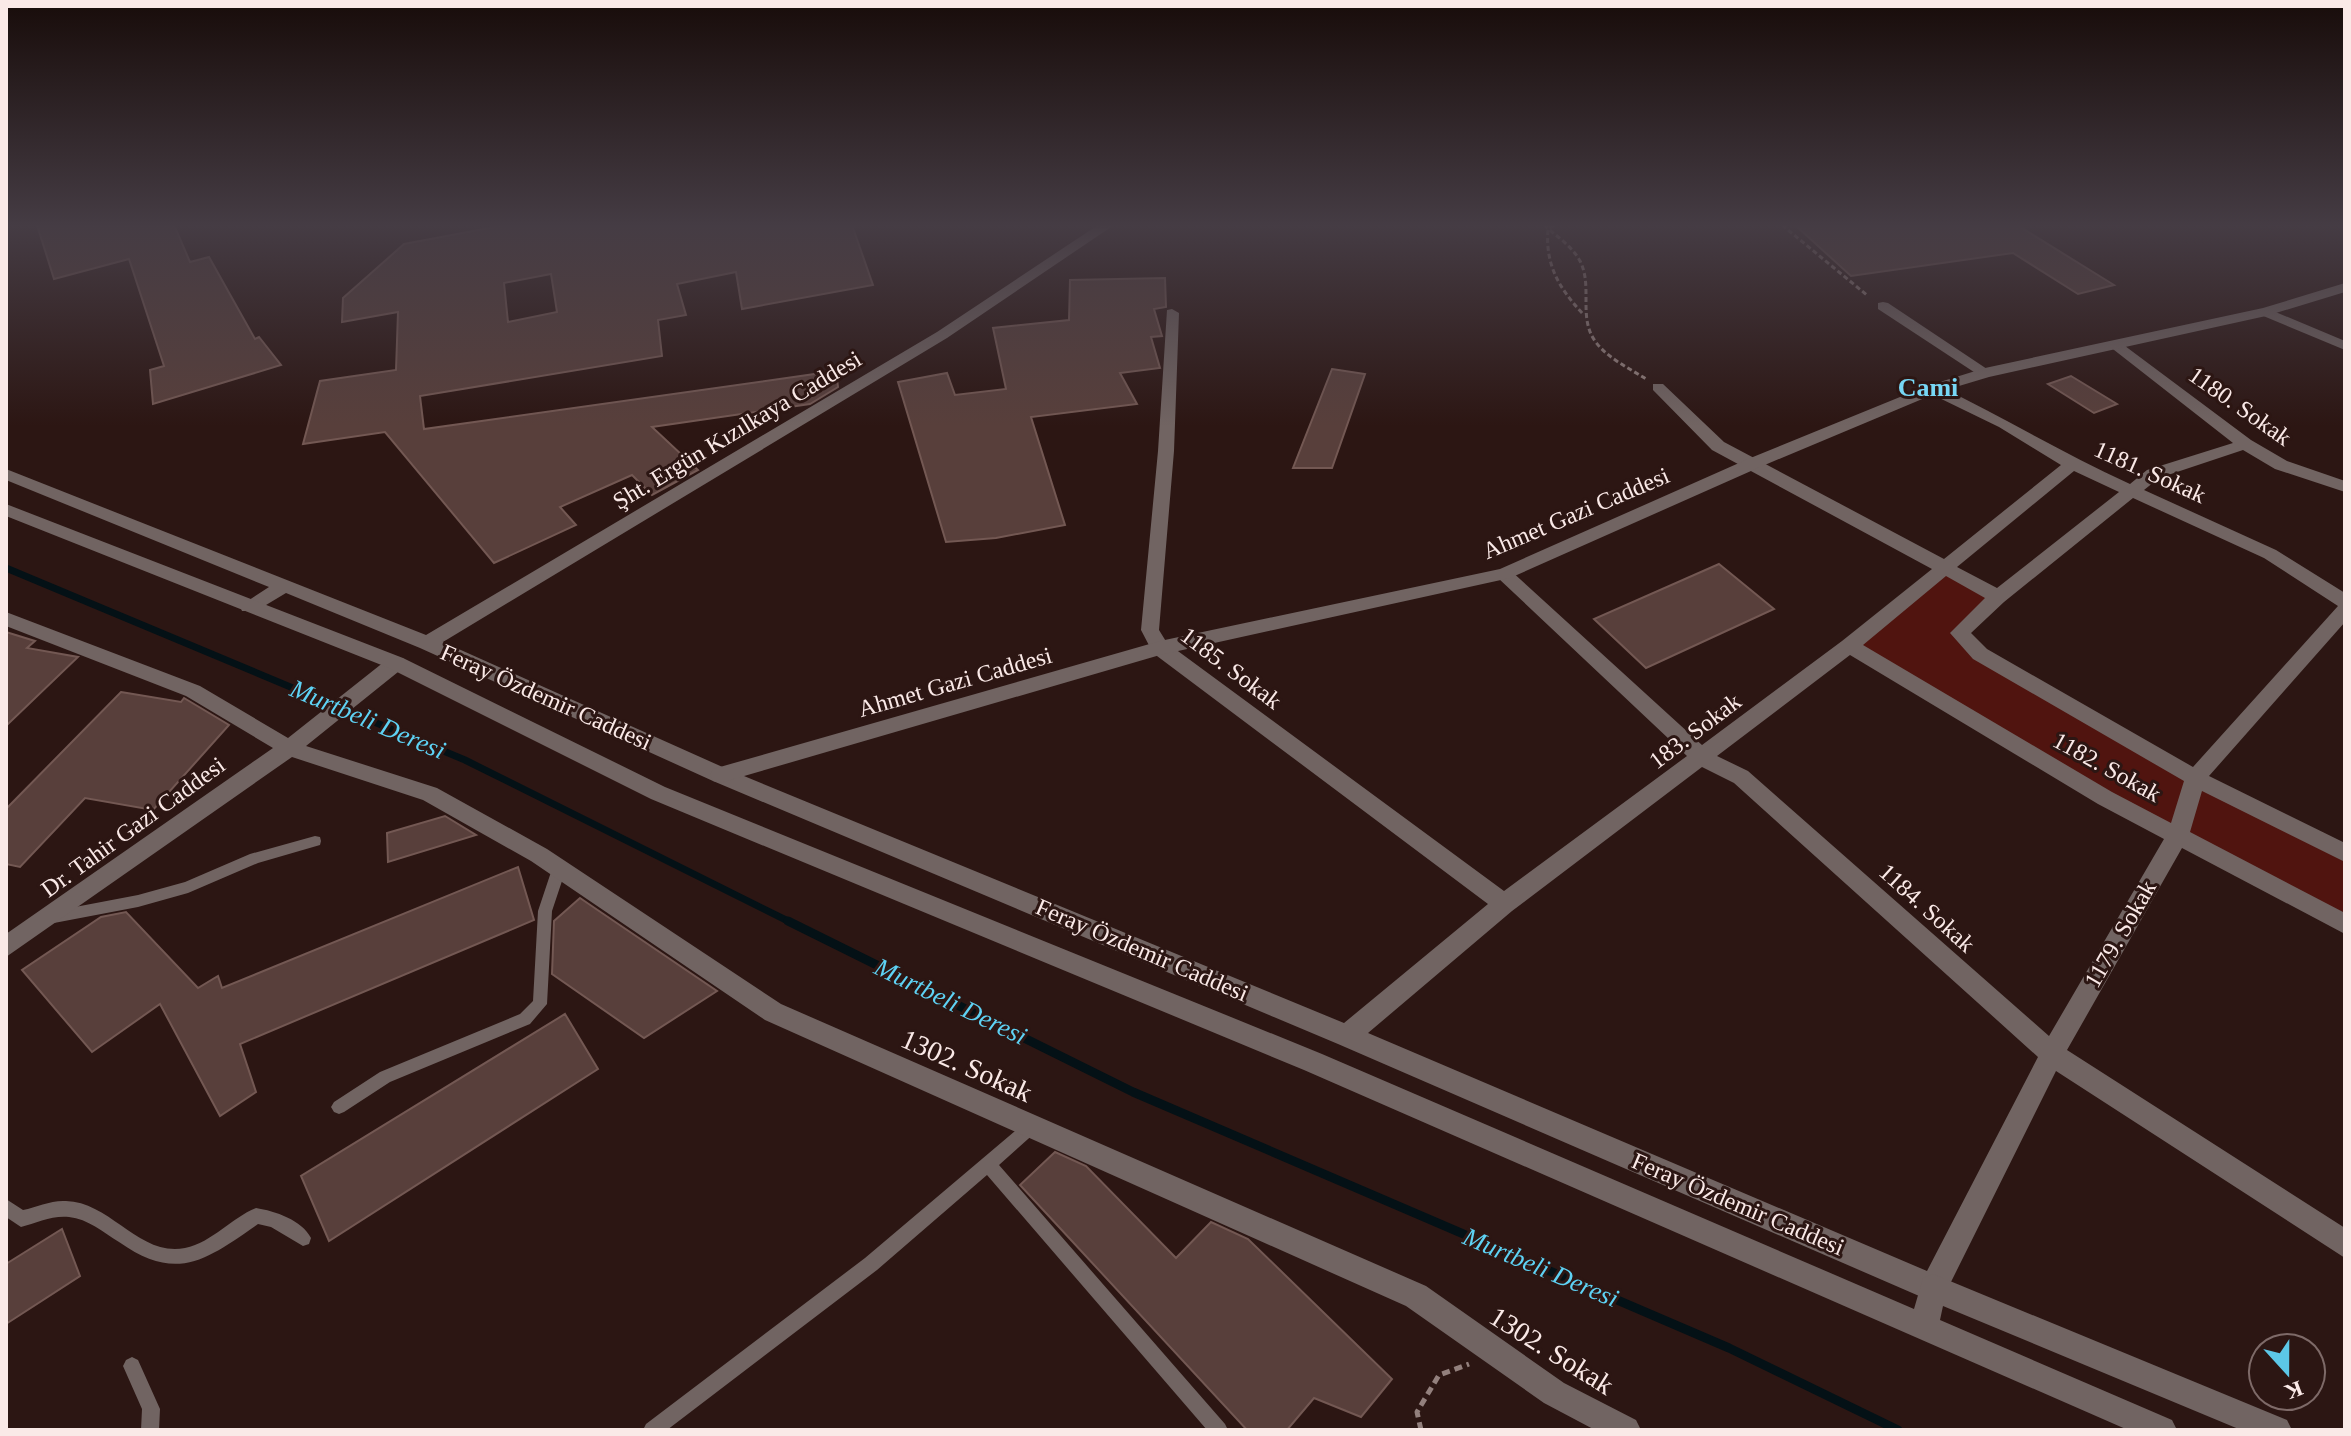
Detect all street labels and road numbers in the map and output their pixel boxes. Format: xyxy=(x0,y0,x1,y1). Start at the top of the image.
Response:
street label: Şht. Ergün Kızılkaya Caddesi xyxy=(608,345,866,514)
street label: 1180. Sokak xyxy=(2184,361,2296,451)
street label: 1181. Sokak xyxy=(2090,436,2210,508)
street label: Ahmet Gazi Caddesi xyxy=(1479,462,1673,564)
street label: 1185. Sokak xyxy=(1176,622,1286,714)
street label: Feray Özdemir Caddesi xyxy=(437,639,656,755)
street label: Ahmet Gazi Caddesi xyxy=(855,642,1055,722)
street label: 183. Sokak xyxy=(1644,688,1746,774)
street label: 1182. Sokak xyxy=(2049,727,2165,807)
street label: Dr. Tahir Gazi Caddesi xyxy=(36,751,230,902)
street label: 1184. Sokak xyxy=(1874,858,1980,958)
street label: 1179. Sokak xyxy=(2079,876,2161,992)
street label: Feray Özdemir Caddesi xyxy=(1032,894,1252,1007)
street label: 1302. Sokak xyxy=(897,1023,1037,1108)
street label: Feray Özdemir Caddesi xyxy=(1628,1148,1848,1261)
street label: 1302. Sokak xyxy=(1484,1300,1619,1401)

